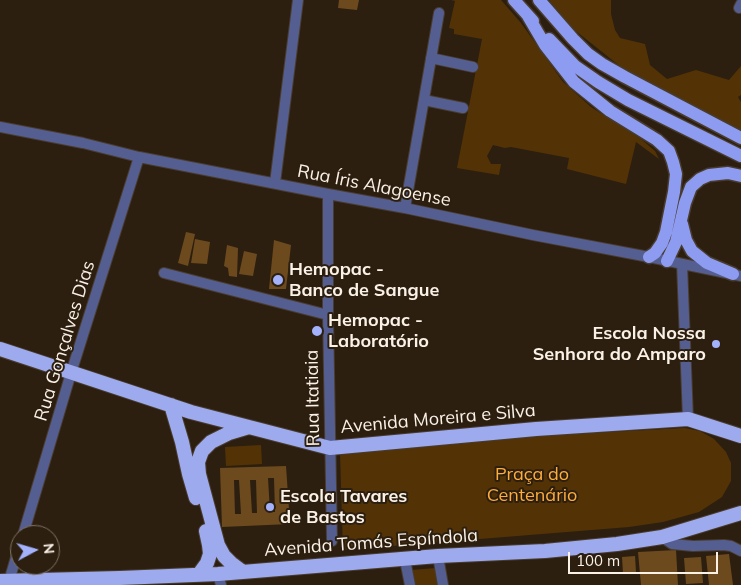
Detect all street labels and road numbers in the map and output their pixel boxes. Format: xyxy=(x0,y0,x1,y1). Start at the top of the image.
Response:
street label: Rua Íris Alagoense xyxy=(295,161,453,211)
street label: Rua Gonçalves Dias xyxy=(30,258,100,424)
street label: Rua Itatiaia xyxy=(301,350,325,446)
street label: Avenida Moreira e Silva xyxy=(340,400,536,438)
street label: Avenida Tomás Espíndola xyxy=(263,525,479,561)

